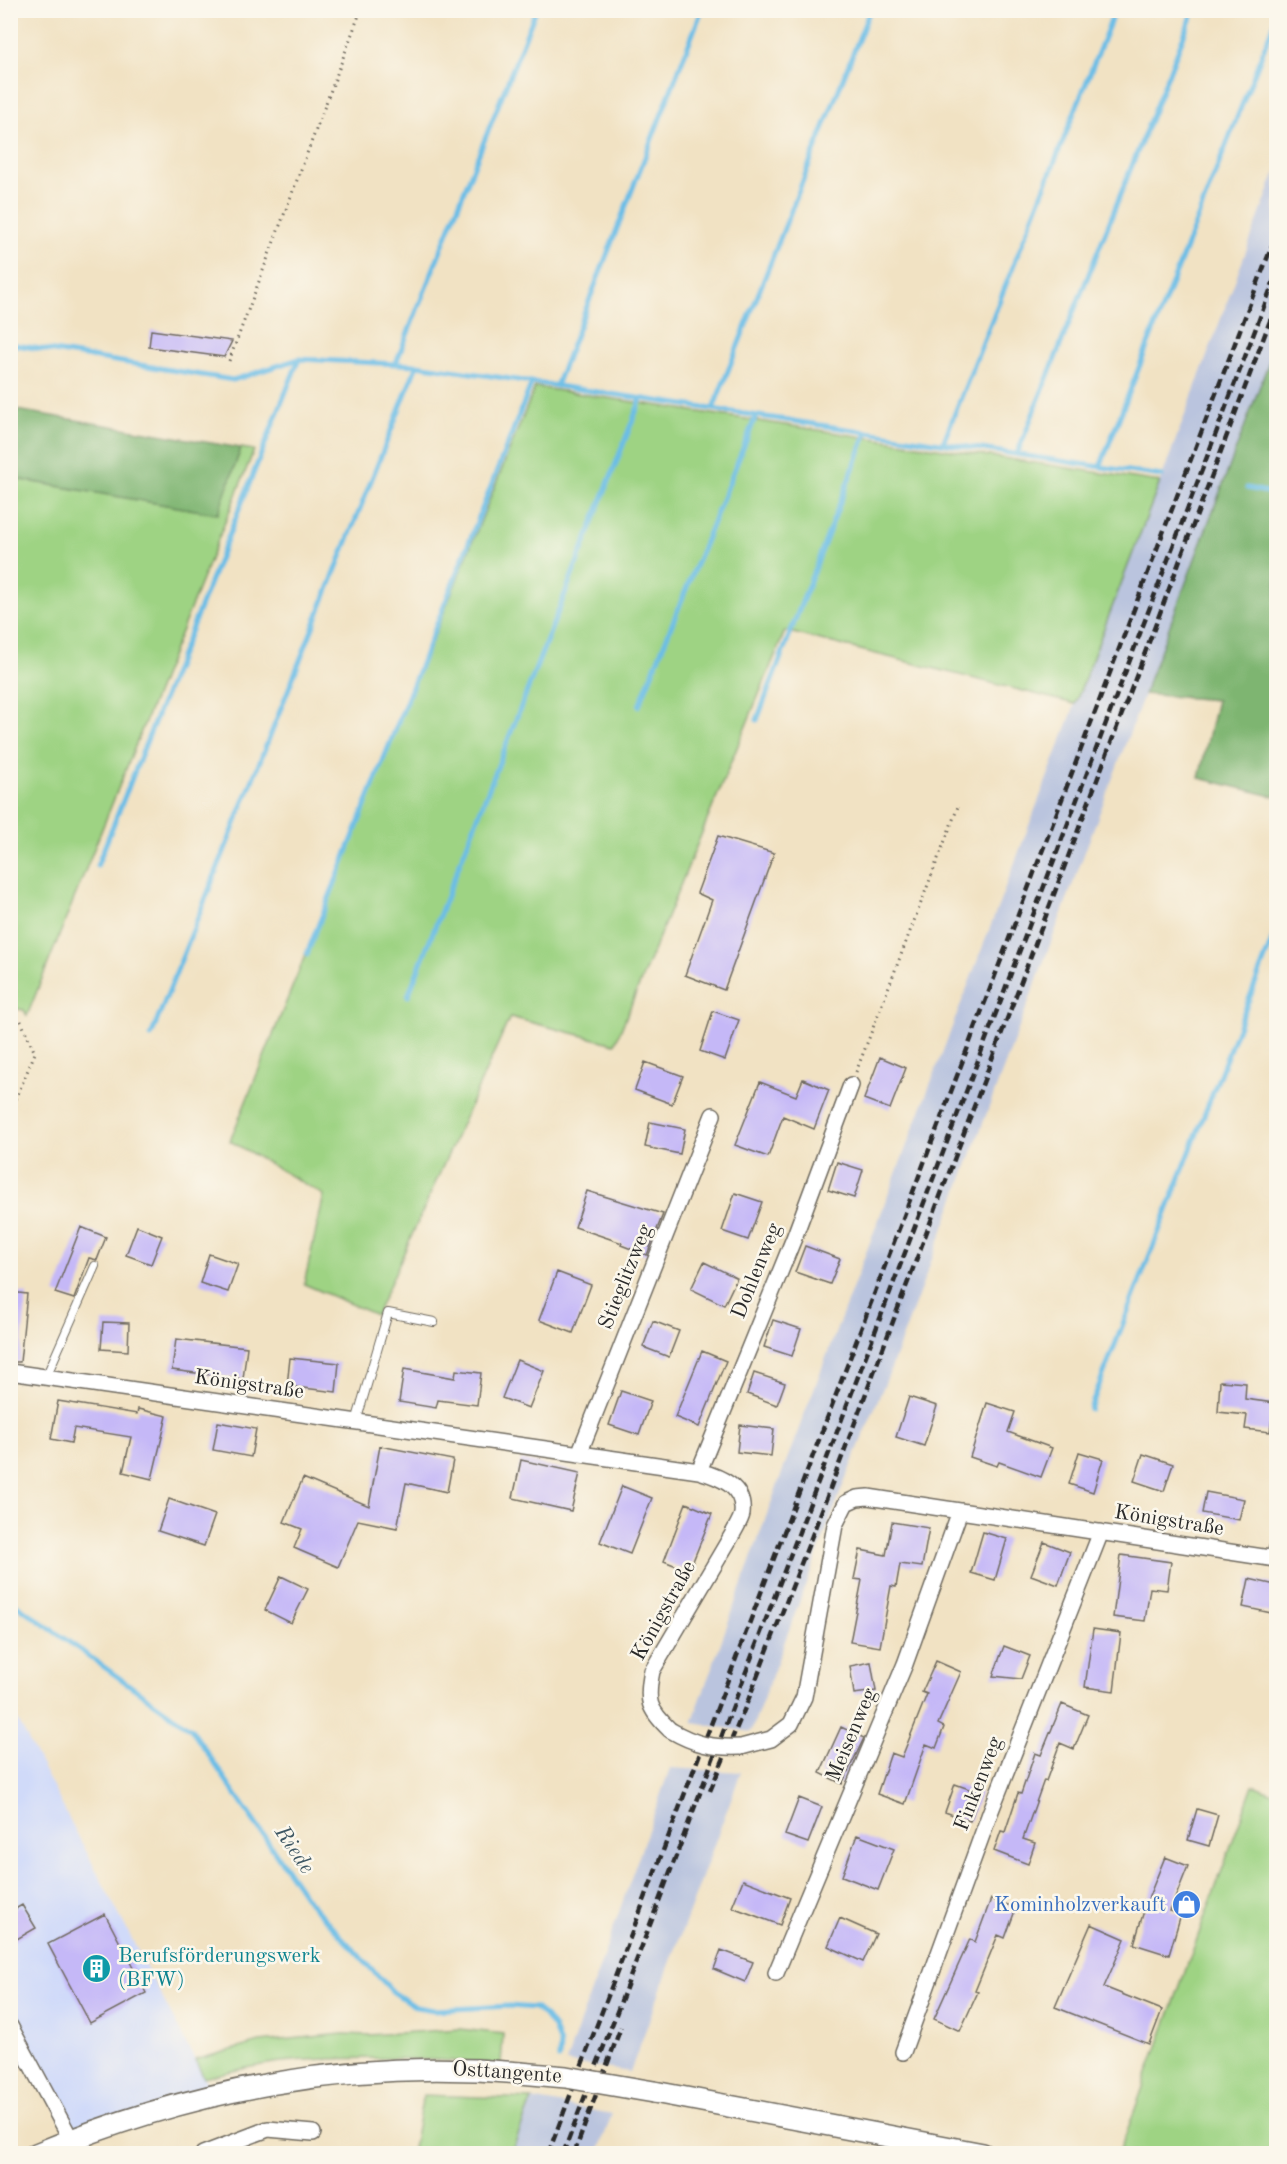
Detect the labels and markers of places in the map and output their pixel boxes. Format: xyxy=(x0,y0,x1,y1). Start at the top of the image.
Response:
shop icon: Kominholzverkauft xyxy=(1171,1889,1203,1921)
place label: Kominholzverkauft xyxy=(994,1895,1166,1916)
place label: Berufsförderungswerk (BFW) xyxy=(118,1946,321,1991)
building icon: Berufsförderungswerk (BFW) xyxy=(81,1952,113,1984)

